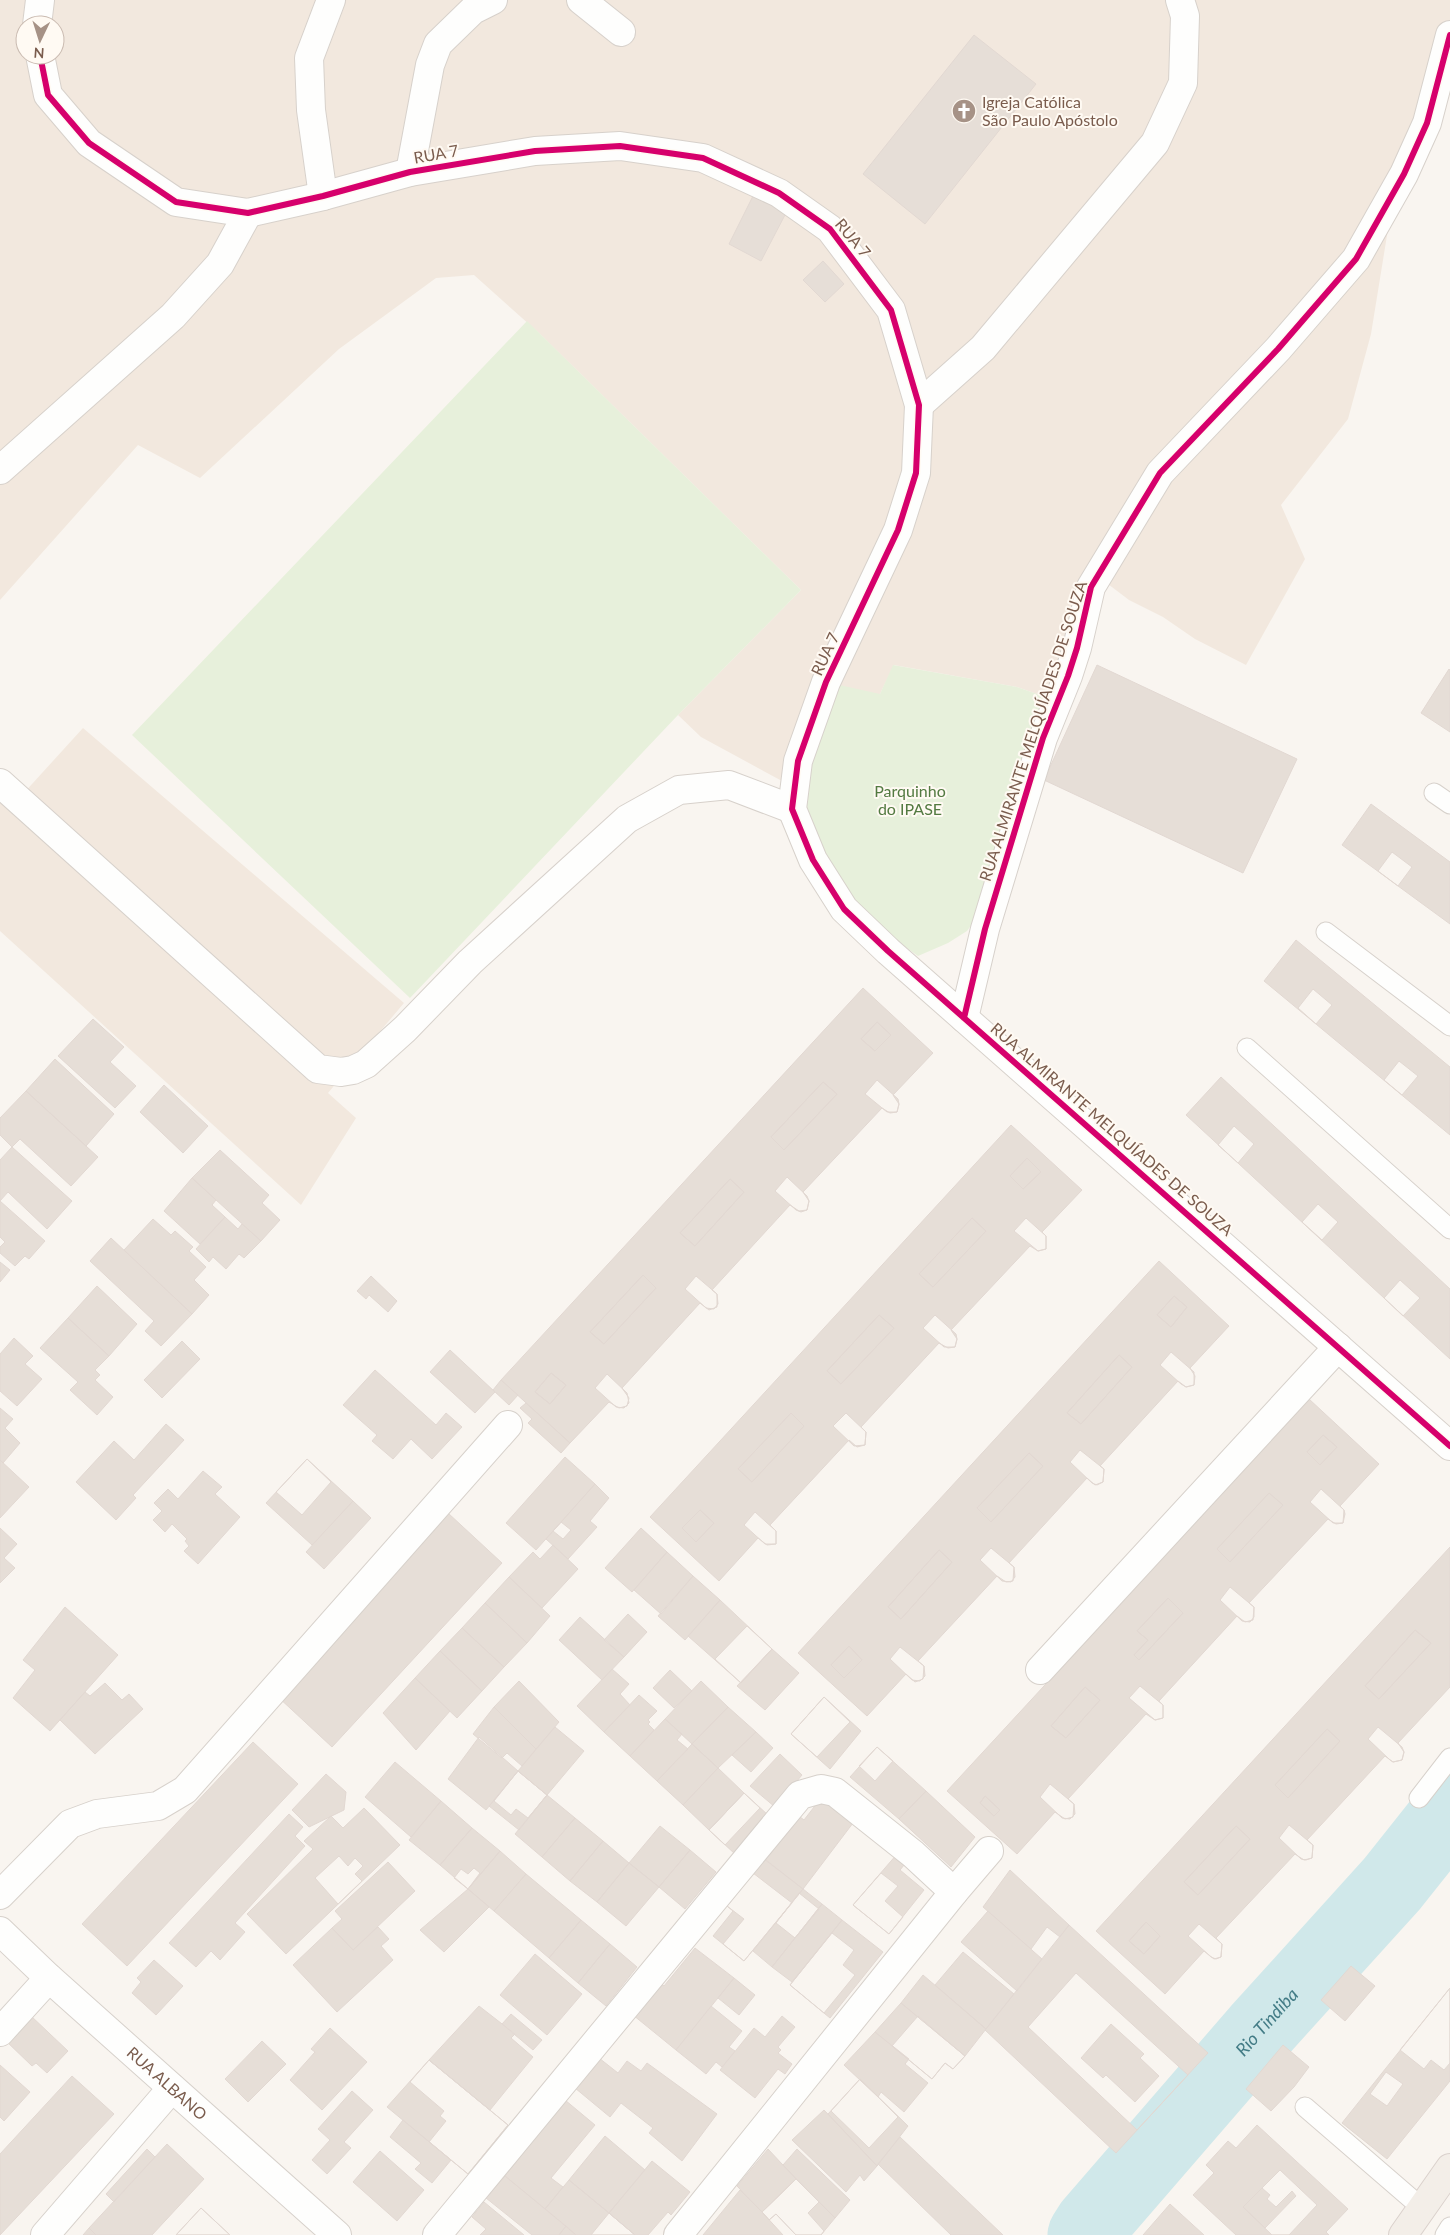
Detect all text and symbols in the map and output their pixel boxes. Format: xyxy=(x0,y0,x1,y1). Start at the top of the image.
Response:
north arrow xyxy=(15,15,65,65)
text: N xyxy=(33,45,45,62)
place label: Igreja Católica São Paulo Apóstolo xyxy=(982,92,1118,129)
church icon: Igreja Católica São Paulo Apóstolo xyxy=(951,98,977,124)
street label: RUA 7 xyxy=(412,140,460,167)
street label: RUA 7 xyxy=(832,214,875,261)
street label: RUA ALMIRANTE MELQUÍADES DE SOUZA xyxy=(975,578,1090,883)
street label: RUA 7 xyxy=(806,629,843,678)
park label: Parquinho do IPASE xyxy=(874,781,946,818)
street label: RUA ALMIRANTE MELQUÍADES DE SOUZA xyxy=(987,1018,1237,1239)
water label: Rio Tindiba xyxy=(1230,1983,1302,2060)
street label: RUA ALBANO xyxy=(123,2042,211,2124)

